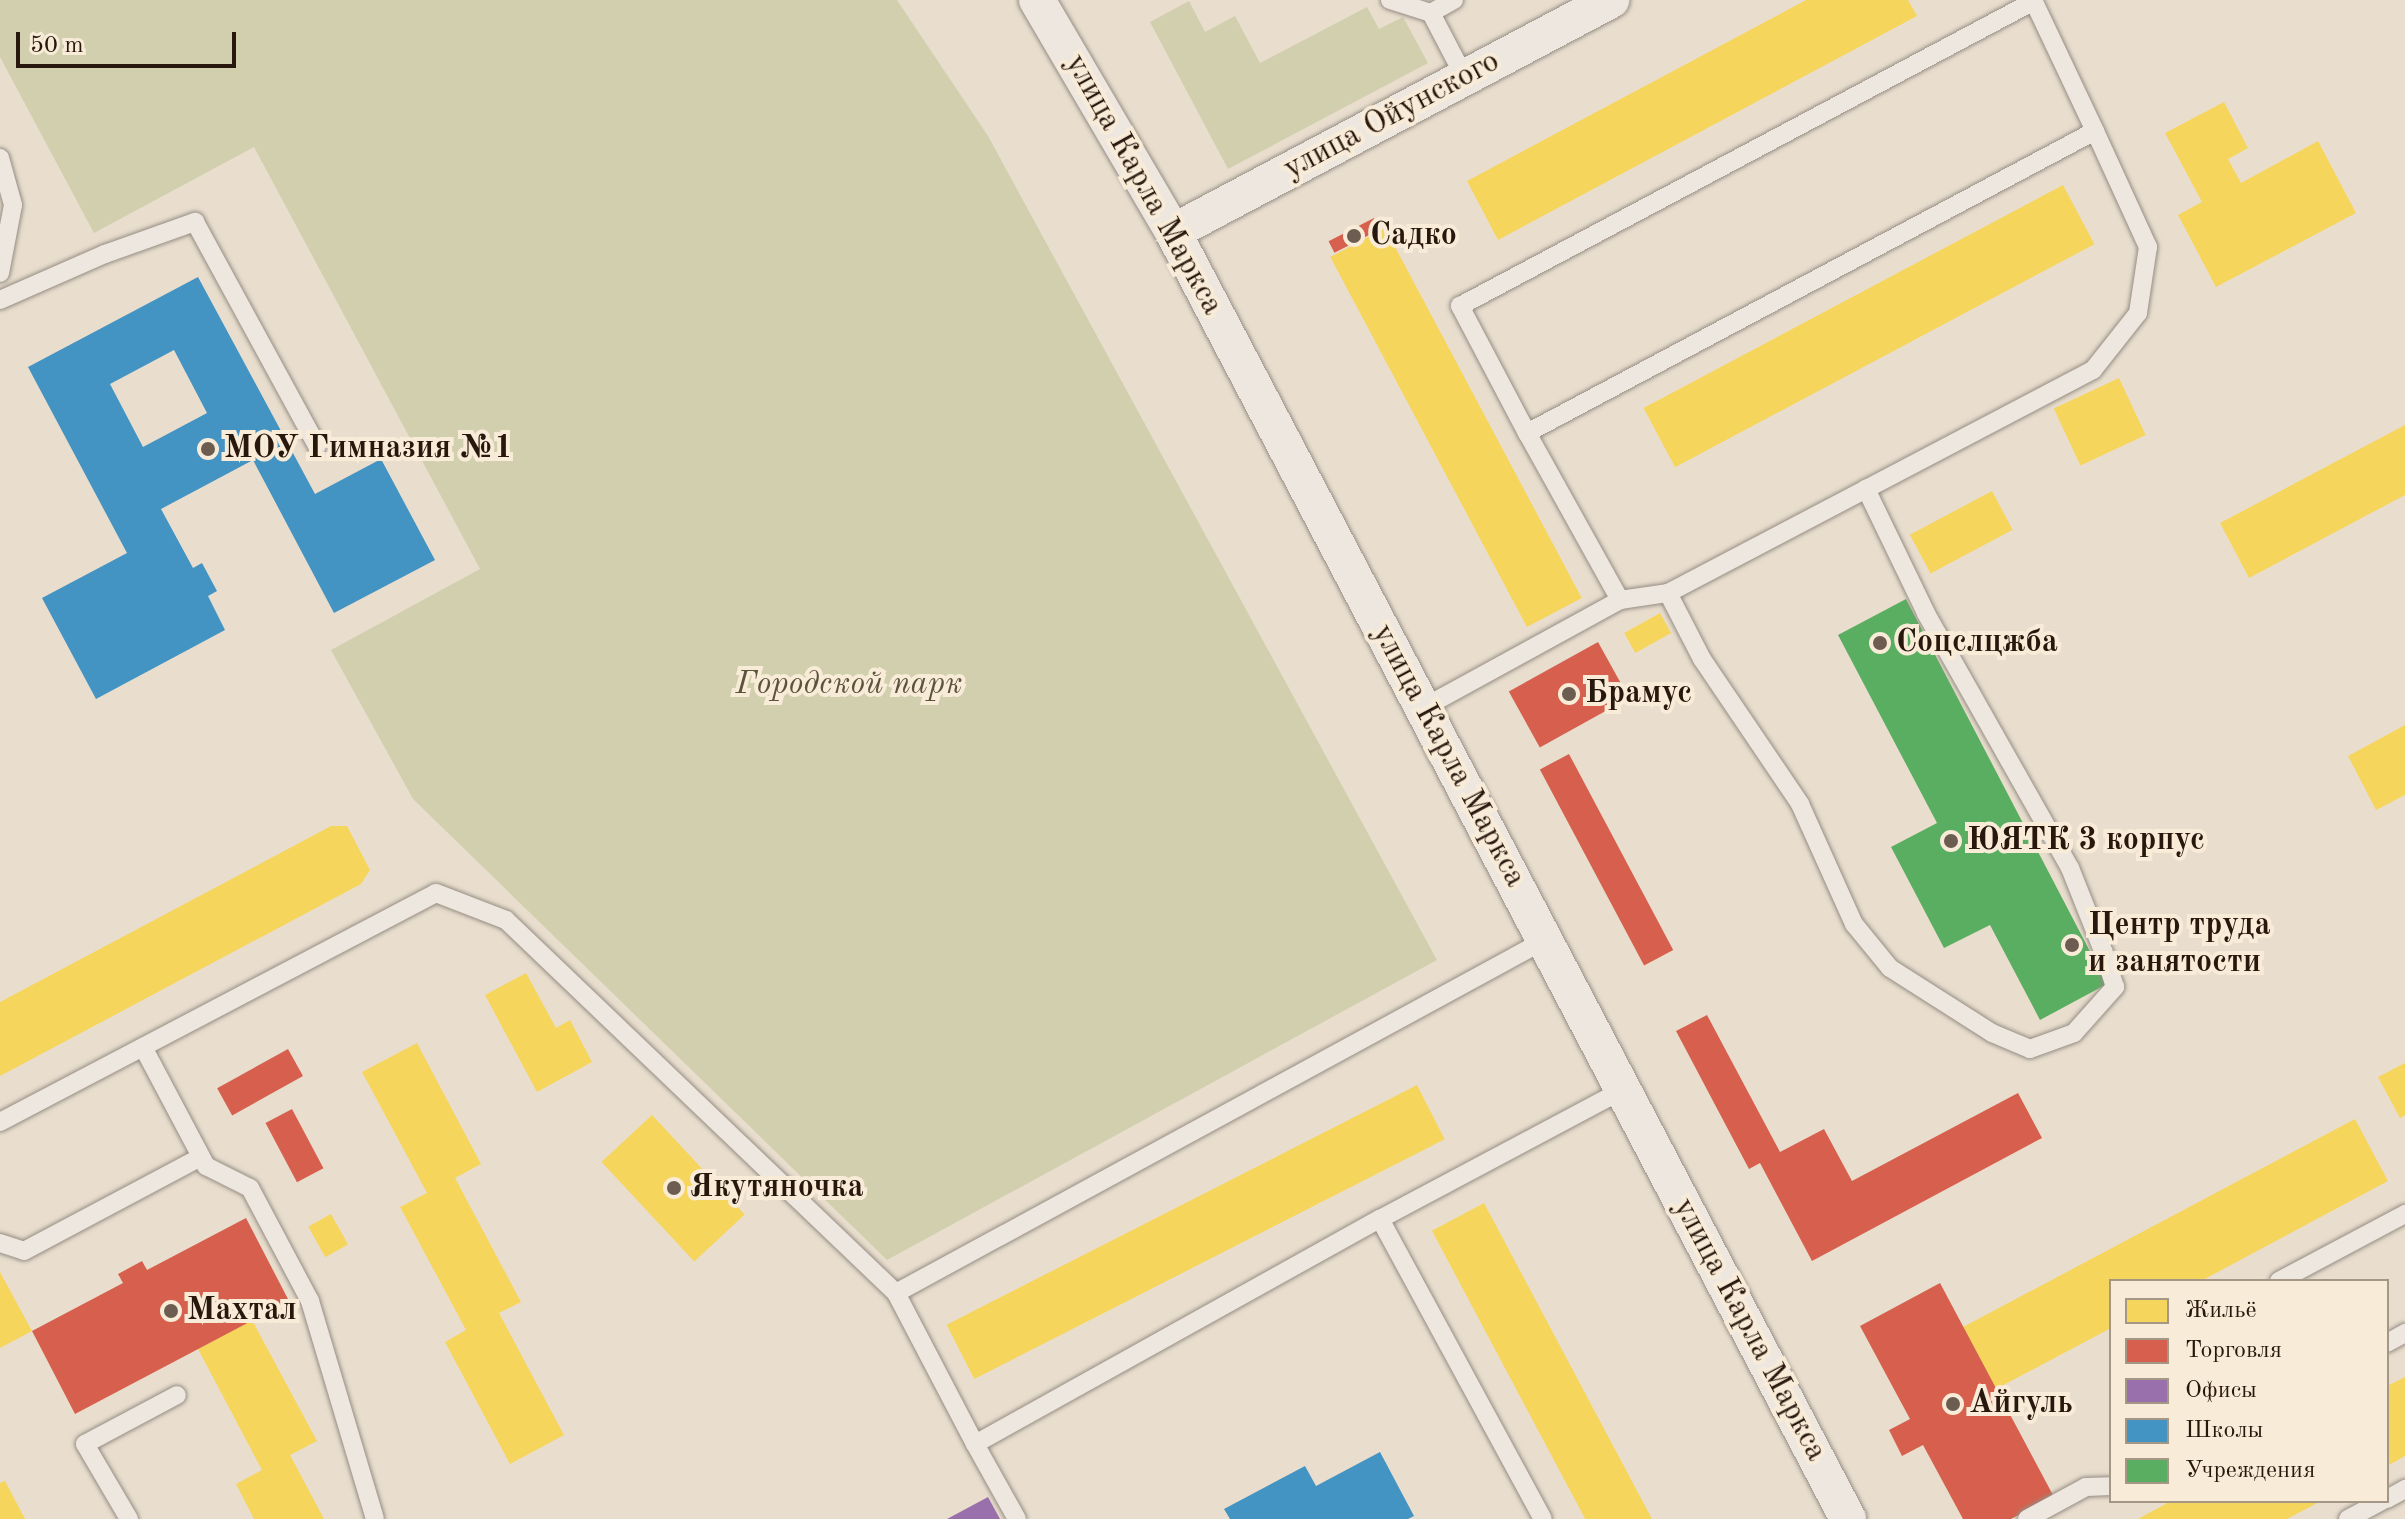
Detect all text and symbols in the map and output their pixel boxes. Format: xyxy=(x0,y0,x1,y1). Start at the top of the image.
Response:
scale bar xyxy=(20,16,240,66)
text: 50 m xyxy=(30,34,84,58)
street label: улица Ойунского xyxy=(1277,43,1507,189)
street label: улица Карла Маркса xyxy=(1055,48,1231,322)
place label: Садко xyxy=(1370,217,1457,255)
marker: Садко xyxy=(1345,227,1363,245)
place label: МОУ Гимназия №1 xyxy=(224,430,513,468)
marker: МОУ Гимназия №1 xyxy=(199,440,217,458)
street label: улица Карла Маркса xyxy=(1362,618,1534,894)
place label: Соцслцжба xyxy=(1896,624,2058,662)
marker: Соцслцжба xyxy=(1871,634,1889,652)
park label: Городской парк xyxy=(735,666,963,704)
place label: Брамус xyxy=(1585,675,1692,713)
marker: Брамус xyxy=(1560,685,1578,703)
place label: ЮЯТК 3 корпус xyxy=(1967,822,2205,860)
marker: ЮЯТК 3 корпус xyxy=(1942,832,1960,850)
place label: Центр труда и занятости xyxy=(2088,908,2271,983)
marker: Центр труда и занятости xyxy=(2063,936,2081,954)
place label: Якутяночка xyxy=(690,1169,864,1207)
marker: Якутяночка xyxy=(665,1179,683,1197)
street label: улица Карла Маркса xyxy=(1663,1192,1835,1468)
legend xyxy=(2109,1279,2389,1503)
place label: Махтал xyxy=(187,1292,297,1330)
text: Жильё xyxy=(2185,1299,2256,1323)
marker: Махтал xyxy=(162,1302,180,1320)
text: Торговля xyxy=(2185,1339,2282,1363)
text: Офисы xyxy=(2185,1379,2257,1403)
place label: Айгуль xyxy=(1969,1385,2073,1423)
marker: Айгуль xyxy=(1944,1395,1962,1413)
text: Школы xyxy=(2185,1419,2263,1443)
text: Учреждения xyxy=(2185,1459,2315,1483)

